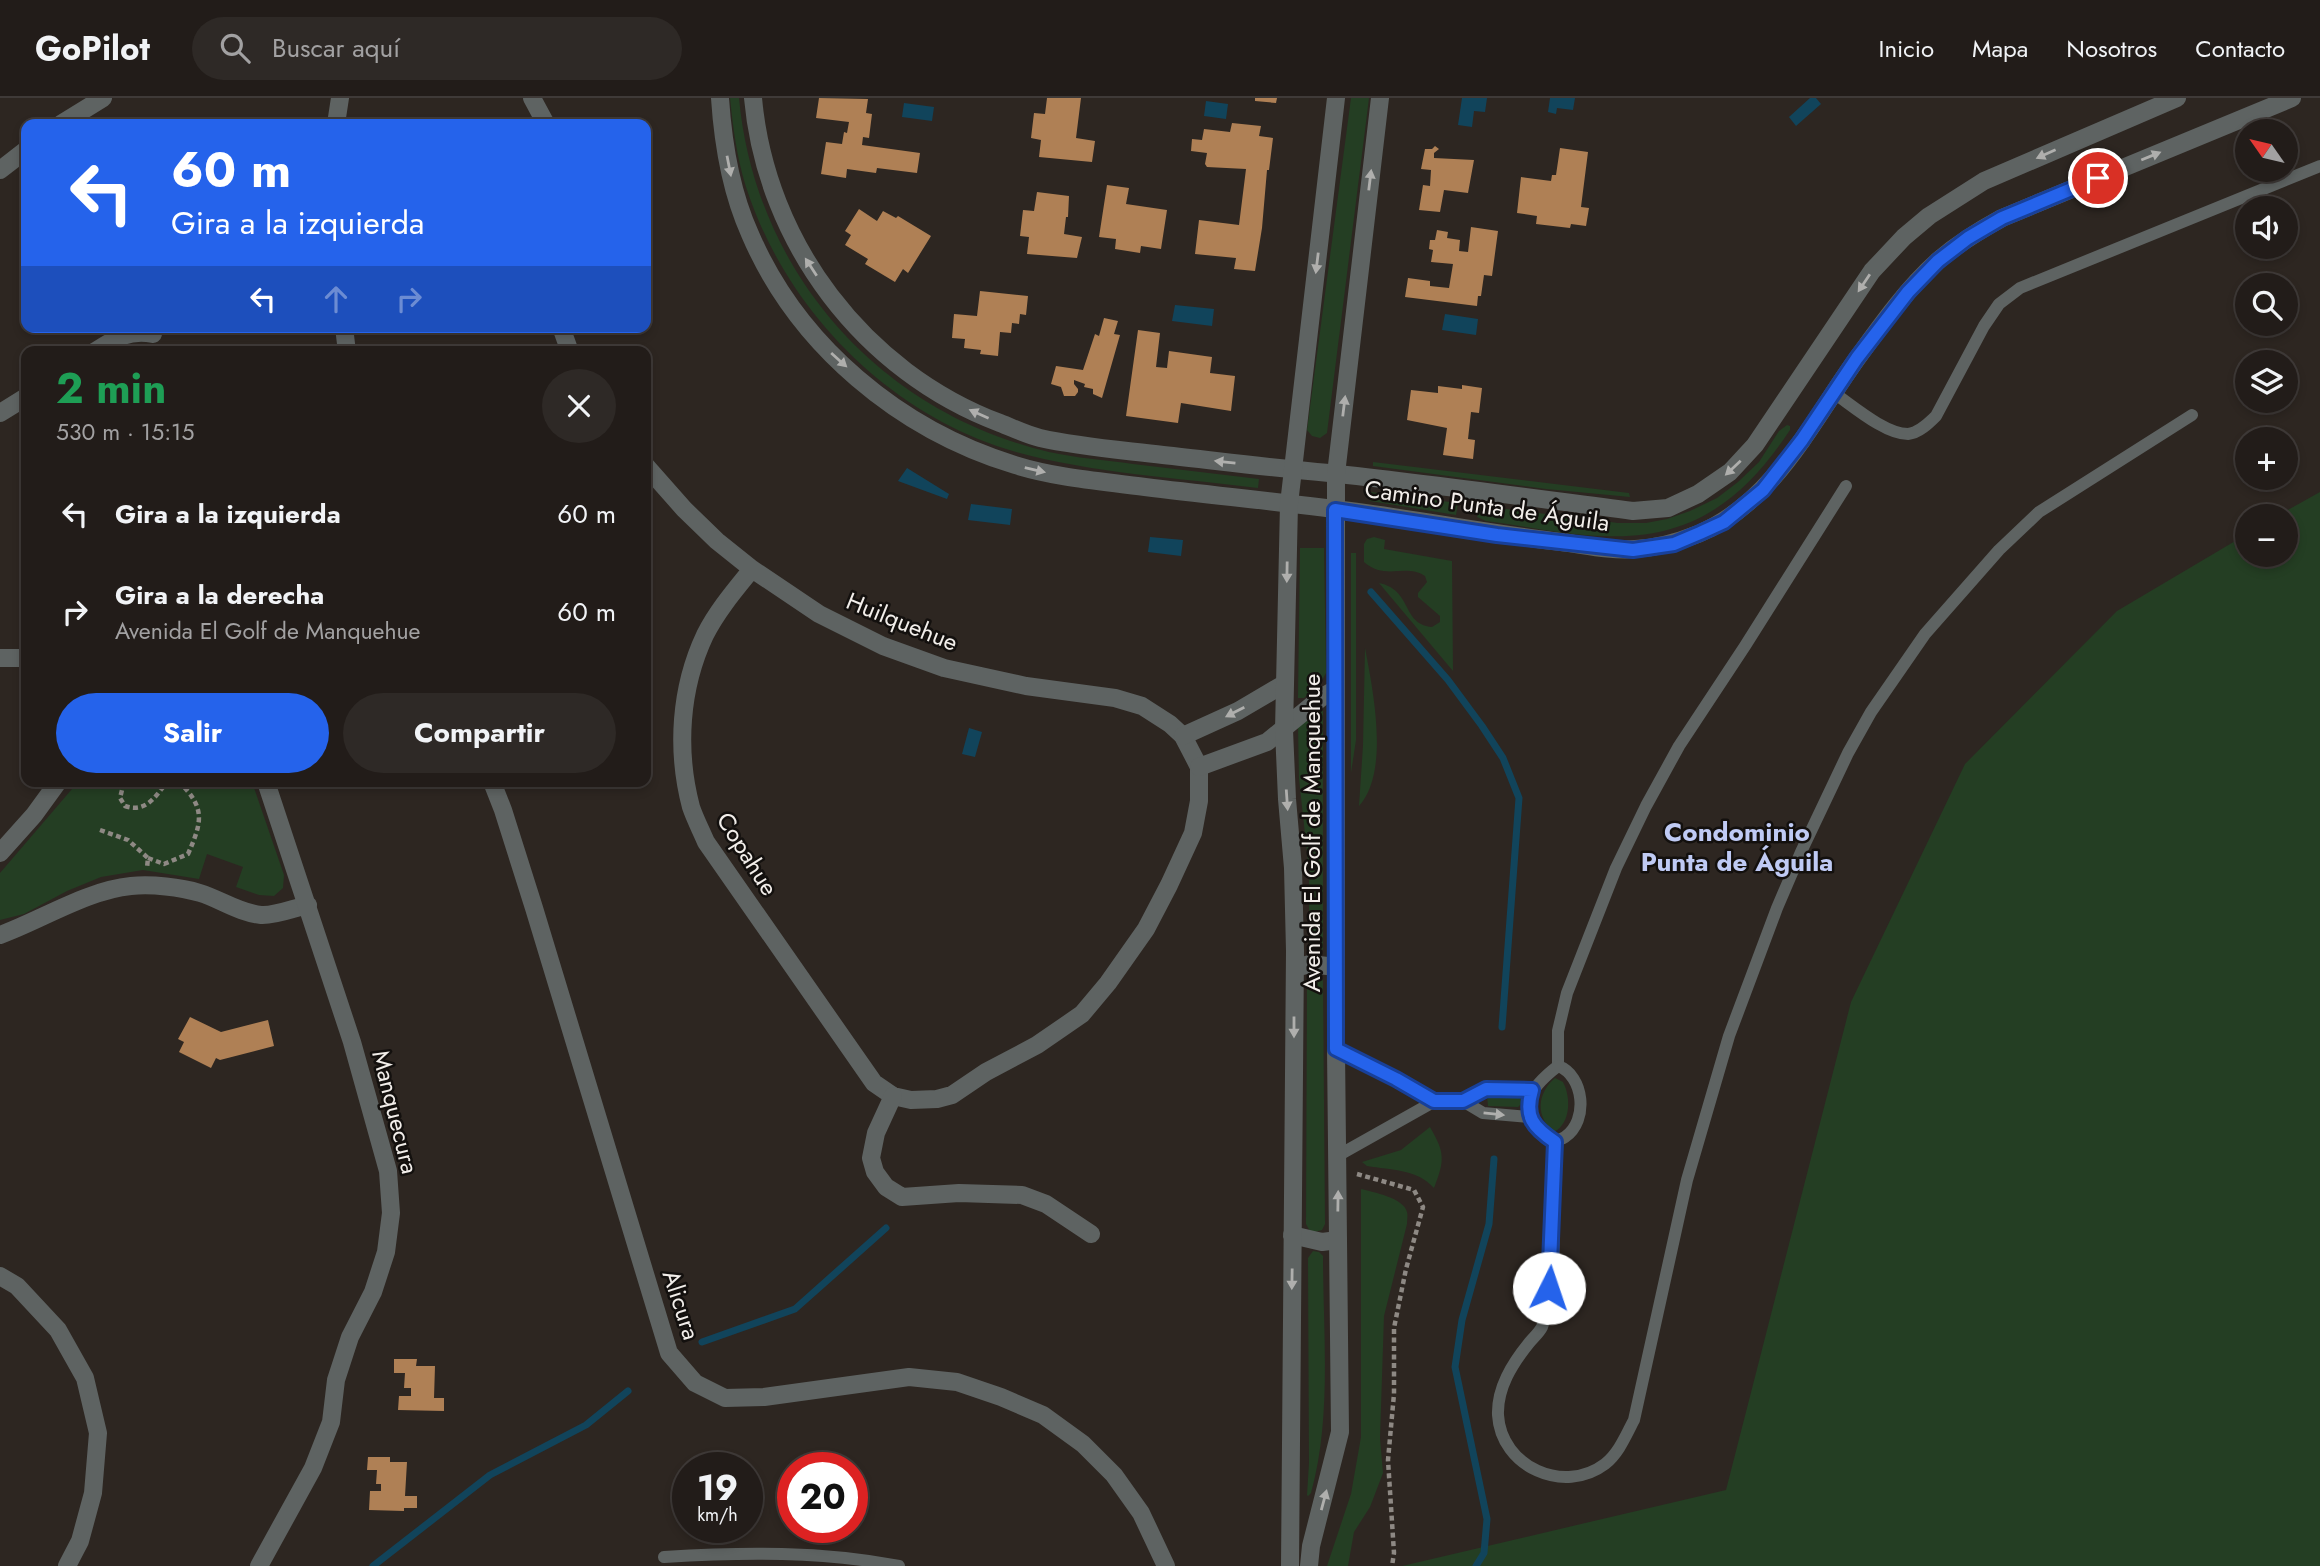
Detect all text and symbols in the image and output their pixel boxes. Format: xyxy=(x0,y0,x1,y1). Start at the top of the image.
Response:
search box xyxy=(192,17,682,80)
text: GoPilot xyxy=(35,25,150,72)
icon: search xyxy=(216,29,254,67)
text: Buscar aquí xyxy=(272,29,400,67)
text: Inicio xyxy=(1879,31,1934,66)
text: Mapa xyxy=(1972,31,2028,66)
text: Nosotros xyxy=(2066,31,2157,66)
text: Contacto xyxy=(2195,31,2285,66)
north arrow xyxy=(2235,119,2298,182)
map controls xyxy=(2235,119,2298,567)
text: 60 m xyxy=(171,135,291,205)
icon: left xyxy=(56,147,147,238)
one-way arrow xyxy=(2036,148,2057,159)
pin xyxy=(2068,148,2128,208)
one-way arrow xyxy=(2141,150,2162,161)
one-way arrow xyxy=(724,155,735,177)
icon: arrive xyxy=(2079,159,2117,197)
one-way arrow xyxy=(1365,169,1376,191)
button: sound xyxy=(2235,196,2298,259)
text: Gira a la izquierda xyxy=(171,200,424,246)
one-way arrow xyxy=(1311,252,1322,274)
one-way arrow xyxy=(804,257,817,276)
button: search xyxy=(2235,273,2298,336)
one-way arrow xyxy=(1857,274,1871,292)
icon: left xyxy=(244,280,282,318)
icon: ahead xyxy=(317,280,355,318)
icon: right xyxy=(390,280,428,318)
button: layers xyxy=(2235,350,2298,413)
one-way arrow xyxy=(830,352,847,368)
text: 2 min xyxy=(56,358,166,419)
button: close xyxy=(542,369,616,443)
one-way arrow xyxy=(1339,395,1350,417)
one-way arrow xyxy=(969,408,989,420)
text: 530 m · 15:15 xyxy=(56,415,194,449)
button: + xyxy=(2235,427,2298,490)
one-way arrow xyxy=(1213,456,1235,467)
one-way arrow xyxy=(1725,460,1742,476)
one-way arrow xyxy=(1024,464,1046,475)
street label: Camino Punta de Águila xyxy=(1362,471,1612,540)
icon: left xyxy=(56,495,94,533)
text: Gira a la izquierda xyxy=(115,495,341,533)
text: 60 m xyxy=(557,495,616,533)
button: − xyxy=(2235,504,2298,567)
one-way arrow xyxy=(1281,562,1293,584)
text: Gira a la derecha xyxy=(115,576,324,614)
street label: Huilquehue xyxy=(841,583,963,660)
icon: right xyxy=(56,593,94,631)
text: 60 m xyxy=(557,593,616,631)
text: Avenida El Golf de Manquehue xyxy=(115,614,420,648)
street label: Avenida El Golf de Manquehue xyxy=(1294,674,1329,992)
button: Salir xyxy=(56,693,329,773)
button: Compartir xyxy=(343,693,616,773)
one-way arrow xyxy=(1225,706,1245,718)
one-way arrow xyxy=(1282,789,1293,811)
street label: Copahue xyxy=(708,805,787,902)
district label: Condominio Punta de Águila xyxy=(1641,813,1833,881)
one-way arrow xyxy=(1288,1016,1300,1038)
street label: Manquecura xyxy=(363,1046,428,1177)
one-way arrow xyxy=(1483,1108,1505,1119)
one-way arrow xyxy=(1332,1189,1344,1211)
position arrow xyxy=(1512,1251,1586,1325)
street label: Alicura xyxy=(654,1265,709,1344)
one-way arrow xyxy=(1286,1268,1298,1290)
speed limit sign: 20 xyxy=(777,1452,868,1543)
text: 19 xyxy=(697,1463,738,1513)
one-way arrow xyxy=(1319,1488,1330,1510)
text: km/h xyxy=(697,1502,738,1528)

